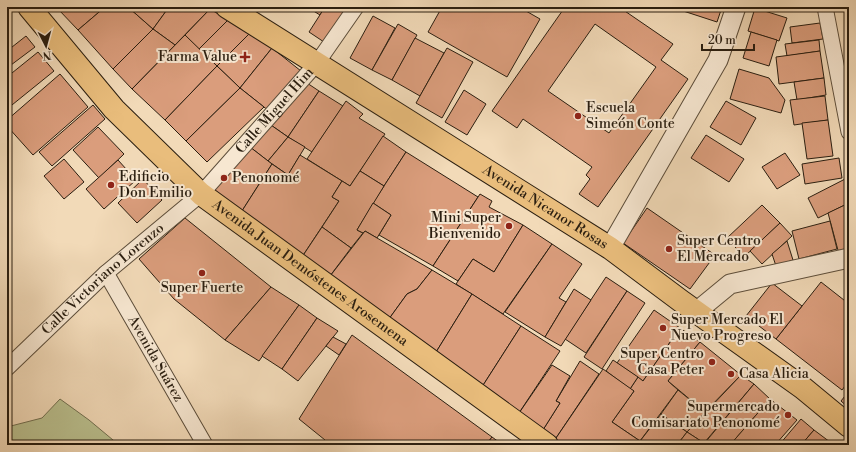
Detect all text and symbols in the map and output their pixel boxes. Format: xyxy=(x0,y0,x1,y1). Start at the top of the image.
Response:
north arrow xyxy=(26,26,66,66)
scale bar xyxy=(702,26,754,52)
text: 20 m xyxy=(708,33,736,48)
text: N xyxy=(42,48,52,62)
place label: Farma Value xyxy=(158,48,237,66)
marker: Farma Value xyxy=(240,52,250,62)
street label: Calle Miguel Him xyxy=(232,64,318,158)
place label: Escuela Simeón Conte xyxy=(586,99,675,133)
marker: Escuela Simeón Conte xyxy=(573,111,583,121)
street label: Avenida Nicanor Rosas xyxy=(478,161,611,253)
place label: Edificio Don Emilio xyxy=(119,168,192,202)
place label: Penonomé xyxy=(232,169,300,187)
marker: Penonomé xyxy=(219,173,229,183)
marker: Edificio Don Emilio xyxy=(106,180,116,190)
street label: Avenida Juan Demóstenes Arosemena xyxy=(207,195,412,351)
place label: Mini Super Bienvenido xyxy=(428,209,501,243)
street label: Calle Victoriano Lorenzo xyxy=(38,219,168,339)
marker: Mini Super Bienvenido xyxy=(504,221,514,231)
place label: Super Centro El Mercado xyxy=(677,232,761,266)
marker: Super Centro El Mercado xyxy=(664,244,674,254)
marker: Super Fuerte xyxy=(197,268,207,278)
place label: Super Fuerte xyxy=(161,279,243,297)
place label: Super Mercado El Nuevo Progreso xyxy=(671,311,783,345)
street label: Avenida Suárez xyxy=(123,312,187,405)
marker: Super Mercado El Nuevo Progreso xyxy=(658,323,668,333)
place label: Super Centro Casa Peter xyxy=(620,345,704,379)
marker: Super Centro Casa Peter xyxy=(707,357,717,367)
place label: Casa Alicia xyxy=(739,365,810,383)
marker: Casa Alicia xyxy=(726,369,736,379)
place label: Supermercado Comisariato Penonomé xyxy=(631,398,780,432)
marker: Supermercado Comisariato Penonomé xyxy=(783,410,793,420)

